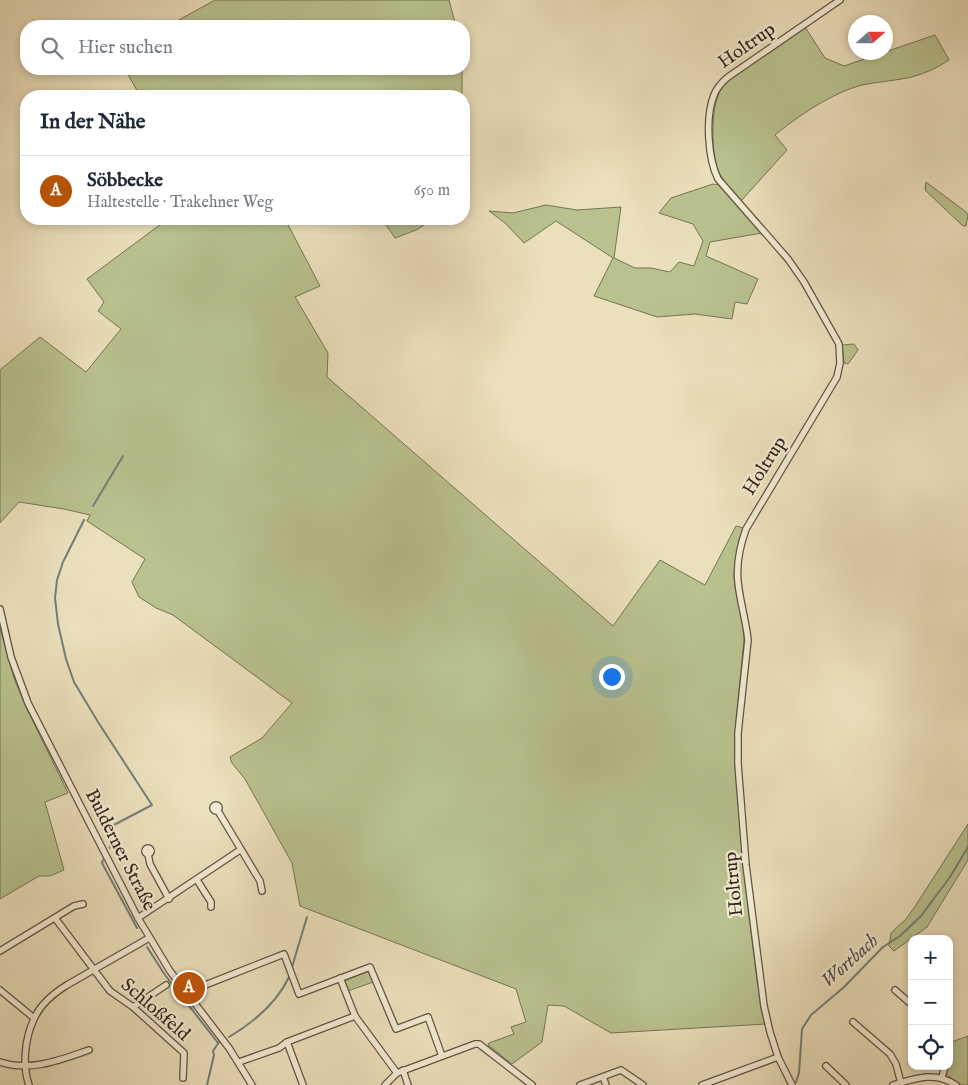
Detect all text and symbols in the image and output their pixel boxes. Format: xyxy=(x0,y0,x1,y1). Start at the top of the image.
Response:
north arrow xyxy=(848,15,893,60)
street label: Holtrup xyxy=(713,18,781,74)
search box xyxy=(20,20,470,75)
icon: search xyxy=(38,34,66,62)
text: Hier suchen xyxy=(78,36,173,60)
text: In der Nähe xyxy=(40,109,146,136)
text: Söbbecke xyxy=(87,169,163,193)
text: A xyxy=(51,181,61,201)
text: 650 m xyxy=(414,181,450,201)
text: Haltestelle · Trakehner Weg xyxy=(87,193,273,213)
street label: Holtrup xyxy=(738,432,792,500)
your location xyxy=(599,664,625,690)
street label: Bulderner Straße xyxy=(79,785,161,915)
street label: Holtrup xyxy=(719,850,749,918)
water label: Wortbach xyxy=(816,928,884,993)
map controls xyxy=(908,935,953,1070)
button: + xyxy=(908,935,953,980)
pin: A xyxy=(173,969,205,1007)
street label: Schloßfeld xyxy=(115,973,195,1047)
button: − xyxy=(908,980,953,1025)
button: locate xyxy=(908,1025,953,1070)

